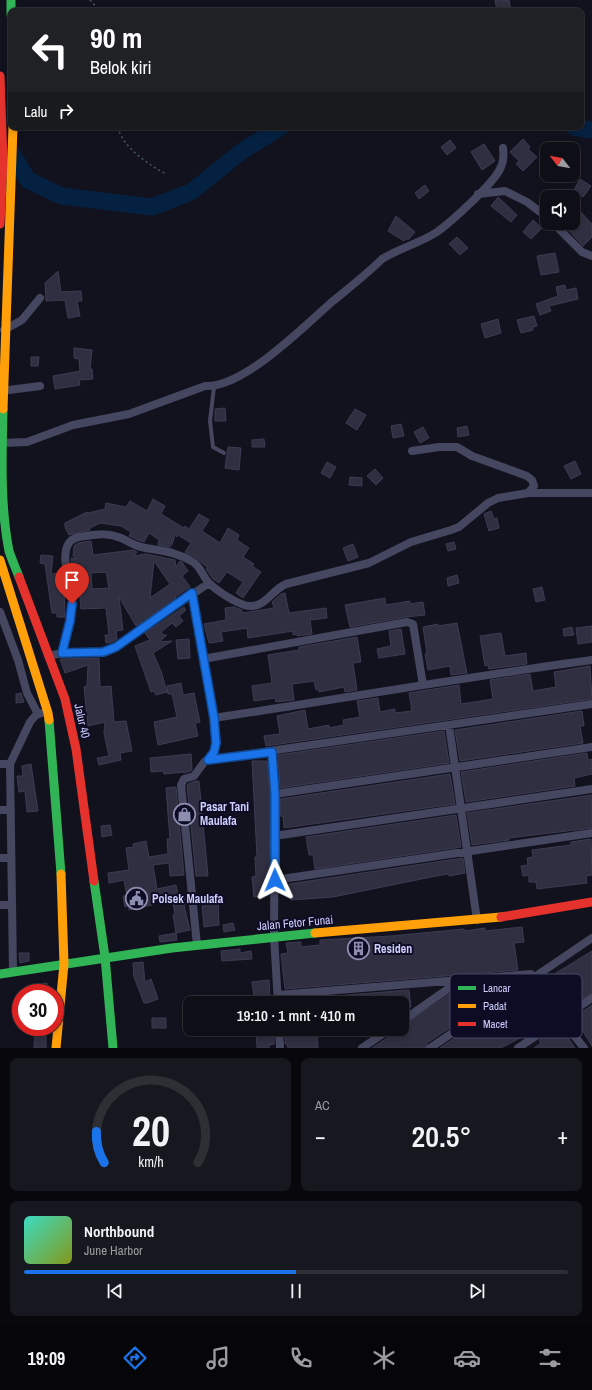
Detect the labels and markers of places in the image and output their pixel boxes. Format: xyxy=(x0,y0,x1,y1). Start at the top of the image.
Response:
pin xyxy=(55,563,89,604)
place label: Pasar Tani Maulafa xyxy=(200,799,249,829)
shop icon: Pasar Tani Maulafa xyxy=(171,801,197,827)
public building icon: Polsek Maulafa xyxy=(124,886,150,912)
place label: Polsek Maulafa xyxy=(152,891,224,907)
building icon: Residen xyxy=(345,936,371,962)
place label: Residen xyxy=(374,941,412,957)

